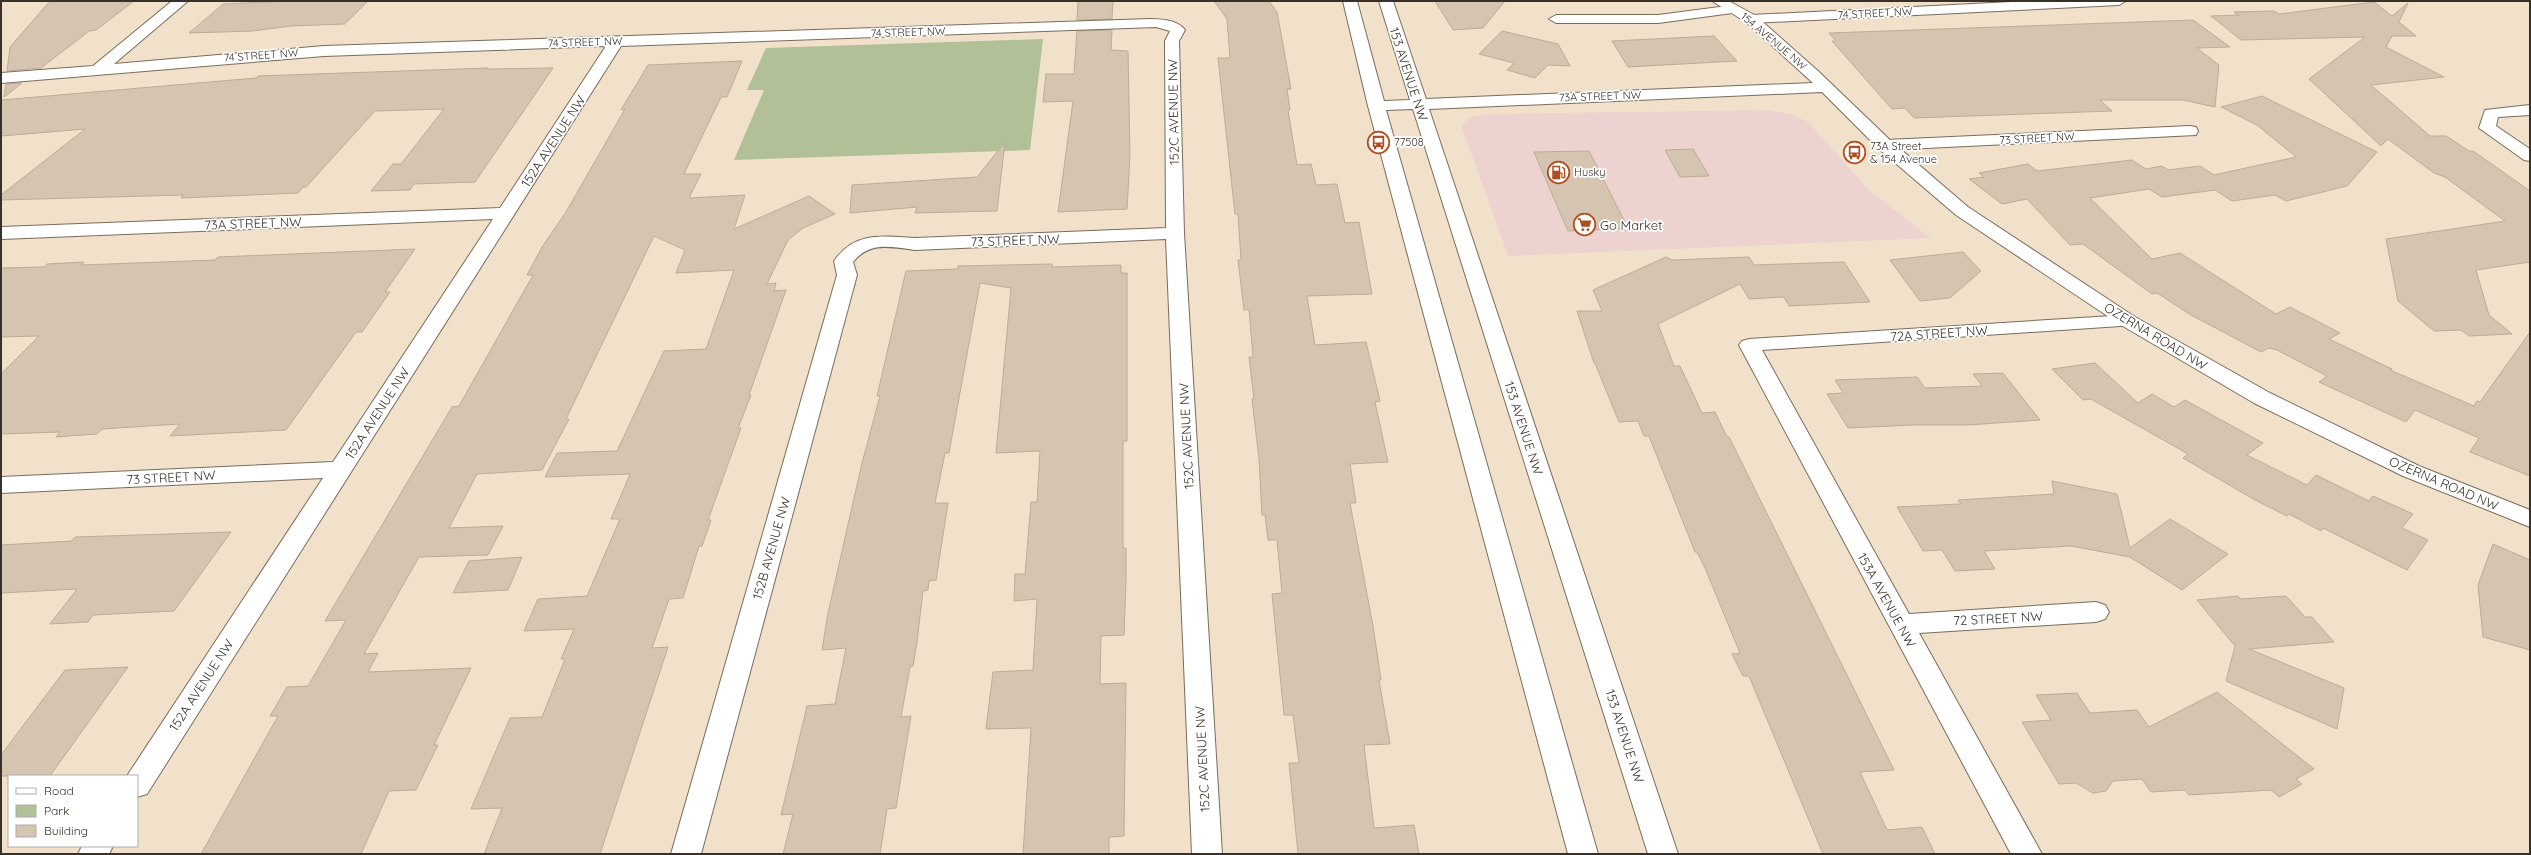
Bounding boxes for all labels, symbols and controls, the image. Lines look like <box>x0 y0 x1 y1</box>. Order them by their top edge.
street label: 74 STREET NW <box>1837 4 1913 22</box>
street label: 154 AVENUE NW <box>1738 9 1810 73</box>
street label: 74 STREET NW <box>870 24 946 40</box>
street label: 153 AVENUE NW <box>1386 25 1432 123</box>
street label: 74 STREET NW <box>547 34 623 50</box>
street label: 74 STREET NW <box>223 45 299 65</box>
street label: 152C AVENUE NW <box>1164 58 1182 165</box>
street label: 73A STREET NW <box>1559 88 1642 104</box>
street label: 152A AVENUE NW <box>517 92 589 190</box>
bus stop icon: 77508 <box>1365 129 1391 155</box>
street label: 73 STREET NW <box>1999 129 2075 147</box>
place label: 77508 <box>1394 135 1424 149</box>
bus stop icon: 73A Street & 154 Avenue <box>1842 139 1868 165</box>
place label: 73A Street & 154 Avenue <box>1870 139 1937 166</box>
fuel station icon: Husky <box>1545 159 1571 185</box>
place label: Husky <box>1574 165 1605 179</box>
supermarket icon: Go Market <box>1571 212 1597 238</box>
street label: 73A STREET NW <box>204 213 302 233</box>
place label: Go Market <box>1600 217 1663 233</box>
street label: 73 STREET NW <box>970 230 1060 250</box>
street label: OZERNA ROAD NW <box>2102 299 2211 373</box>
street label: 72A STREET NW <box>1890 322 1989 344</box>
street label: 152A AVENUE NW <box>341 364 413 462</box>
street label: 153 AVENUE NW <box>1501 379 1547 477</box>
street label: 152C AVENUE NW <box>1175 382 1197 489</box>
street label: OZERNA ROAD NW <box>2387 453 2502 513</box>
street label: 73 STREET NW <box>126 467 216 487</box>
street label: 152B AVENUE NW <box>749 494 793 601</box>
street label: 153A AVENUE NW <box>1854 550 1920 650</box>
street label: 72 STREET NW <box>1953 608 2044 628</box>
street label: 152A AVENUE NW <box>165 636 237 734</box>
street label: 153 AVENUE NW <box>1602 687 1648 785</box>
street label: 152C AVENUE NW <box>1191 705 1213 812</box>
legend <box>8 775 138 847</box>
text: Road <box>44 783 74 798</box>
text: Park <box>44 803 69 818</box>
text: Building <box>44 823 88 838</box>

